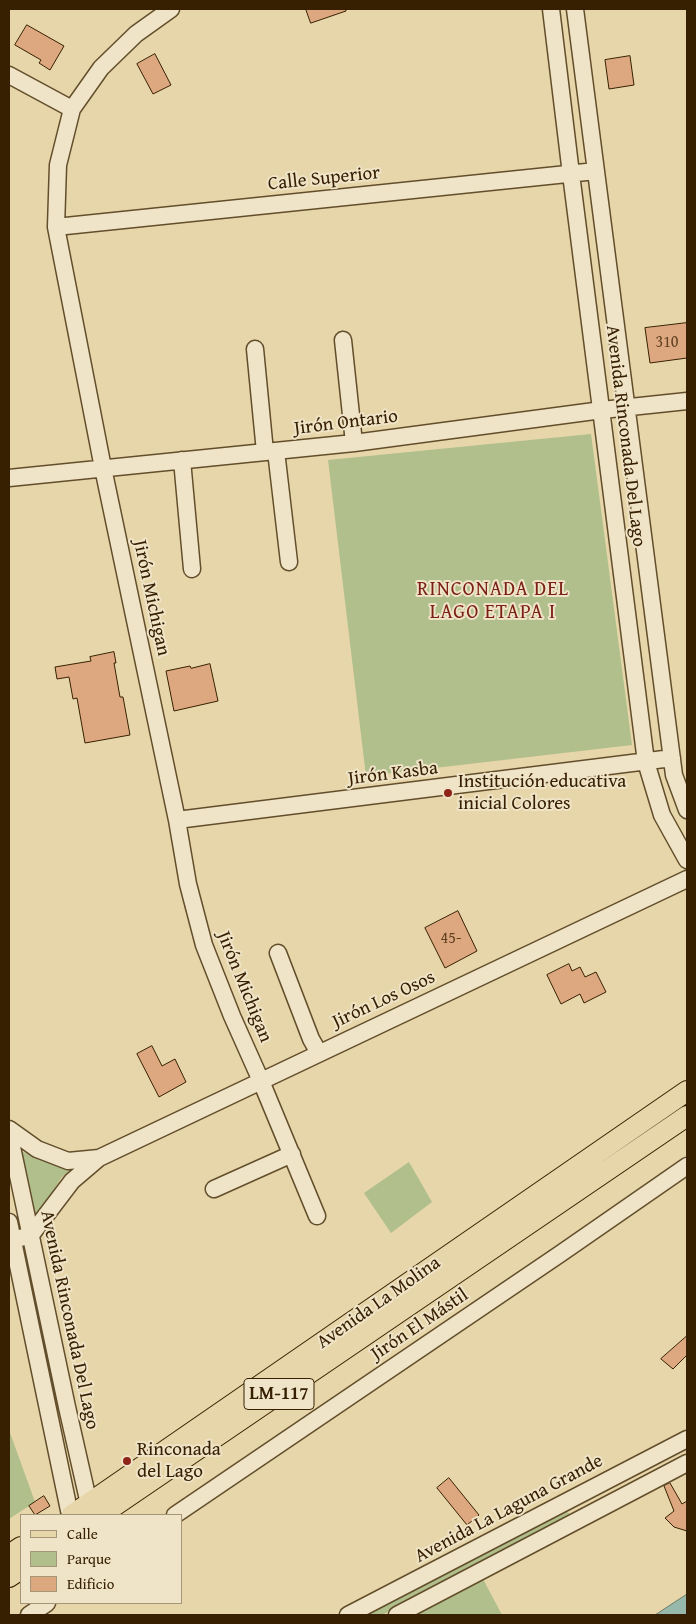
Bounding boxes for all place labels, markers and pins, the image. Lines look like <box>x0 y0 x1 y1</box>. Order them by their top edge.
place label: Institución educativa inicial Colores <box>458 771 626 815</box>
marker: Institución educativa inicial Colores <box>442 787 454 799</box>
place label: Rinconada del Lago <box>137 1439 221 1483</box>
marker: Rinconada del Lago <box>121 1455 133 1467</box>

